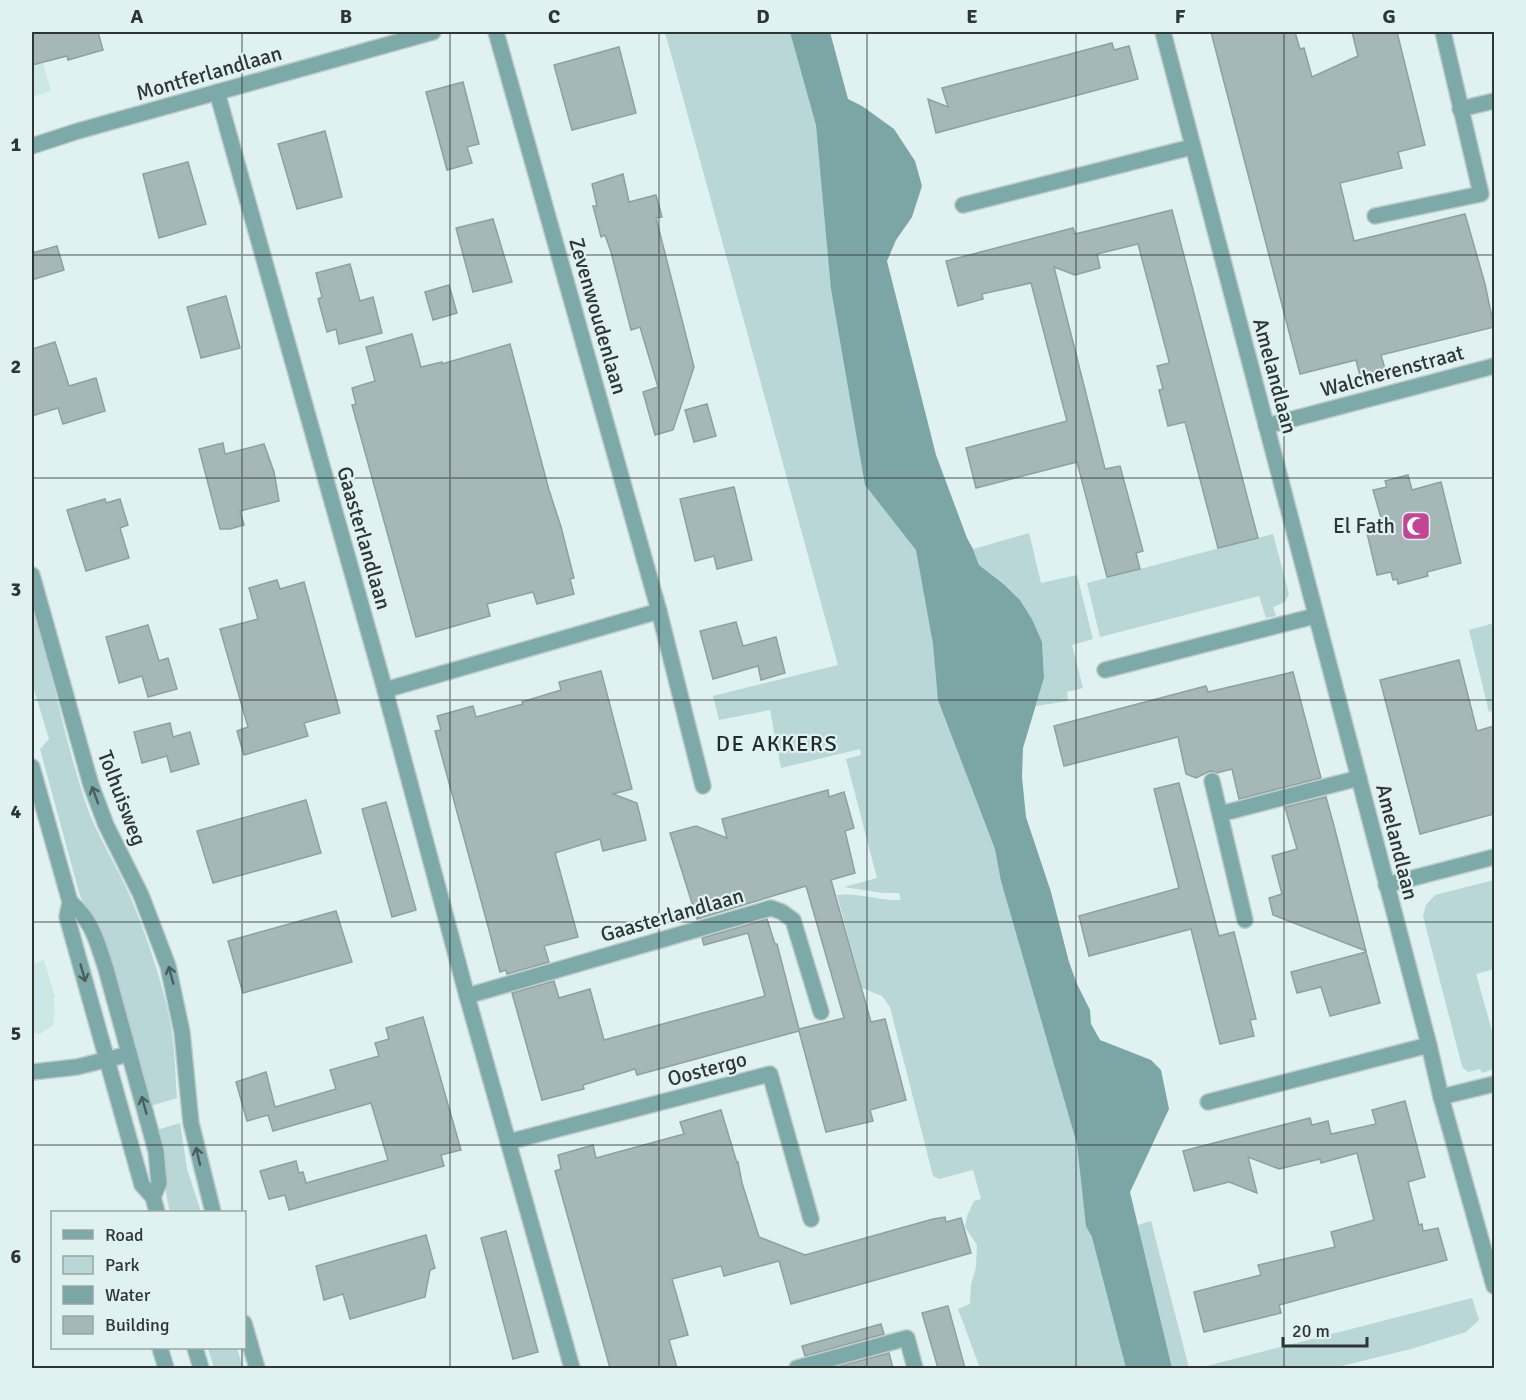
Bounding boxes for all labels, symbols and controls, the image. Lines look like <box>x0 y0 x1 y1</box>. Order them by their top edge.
text: A <box>131 4 144 29</box>
text: B <box>340 4 352 29</box>
text: C <box>548 4 560 29</box>
text: D <box>756 4 770 29</box>
text: E <box>966 4 978 29</box>
text: F <box>1175 4 1186 29</box>
text: G <box>1382 4 1396 29</box>
street label: Montferlandlaan <box>133 40 285 106</box>
text: 1 <box>11 132 22 157</box>
street label: Zevenwoudenlaan <box>563 235 633 397</box>
street label: Amelandlaan <box>1247 315 1303 437</box>
street label: Walcherenstraat <box>1317 339 1467 403</box>
text: 2 <box>11 354 21 379</box>
street label: Gaasterlandlaan <box>331 463 397 613</box>
mosque icon: El Fath <box>1400 510 1432 542</box>
place label: El Fath <box>1333 513 1395 539</box>
text: 3 <box>11 577 21 602</box>
district label: DE AKKERS <box>716 730 838 757</box>
street label: Tolhuisweg <box>92 747 152 849</box>
street label: Amelandlaan <box>1370 781 1424 903</box>
one-way arrow <box>88 786 99 805</box>
text: 4 <box>11 799 22 824</box>
street label: Gaasterlandlaan <box>597 882 747 948</box>
one-way arrow <box>77 963 89 982</box>
one-way arrow <box>164 965 176 984</box>
text: 5 <box>11 1021 21 1046</box>
street label: Oostergo <box>664 1046 750 1092</box>
one-way arrow <box>138 1096 149 1115</box>
one-way arrow <box>191 1147 203 1166</box>
legend <box>51 1211 246 1349</box>
text: Road <box>105 1224 144 1246</box>
text: 6 <box>11 1244 22 1269</box>
text: Park <box>105 1254 140 1276</box>
text: Water <box>105 1284 151 1306</box>
scale bar <box>1283 1310 1367 1348</box>
text: Building <box>105 1314 169 1336</box>
text: 20 m <box>1292 1320 1330 1342</box>

